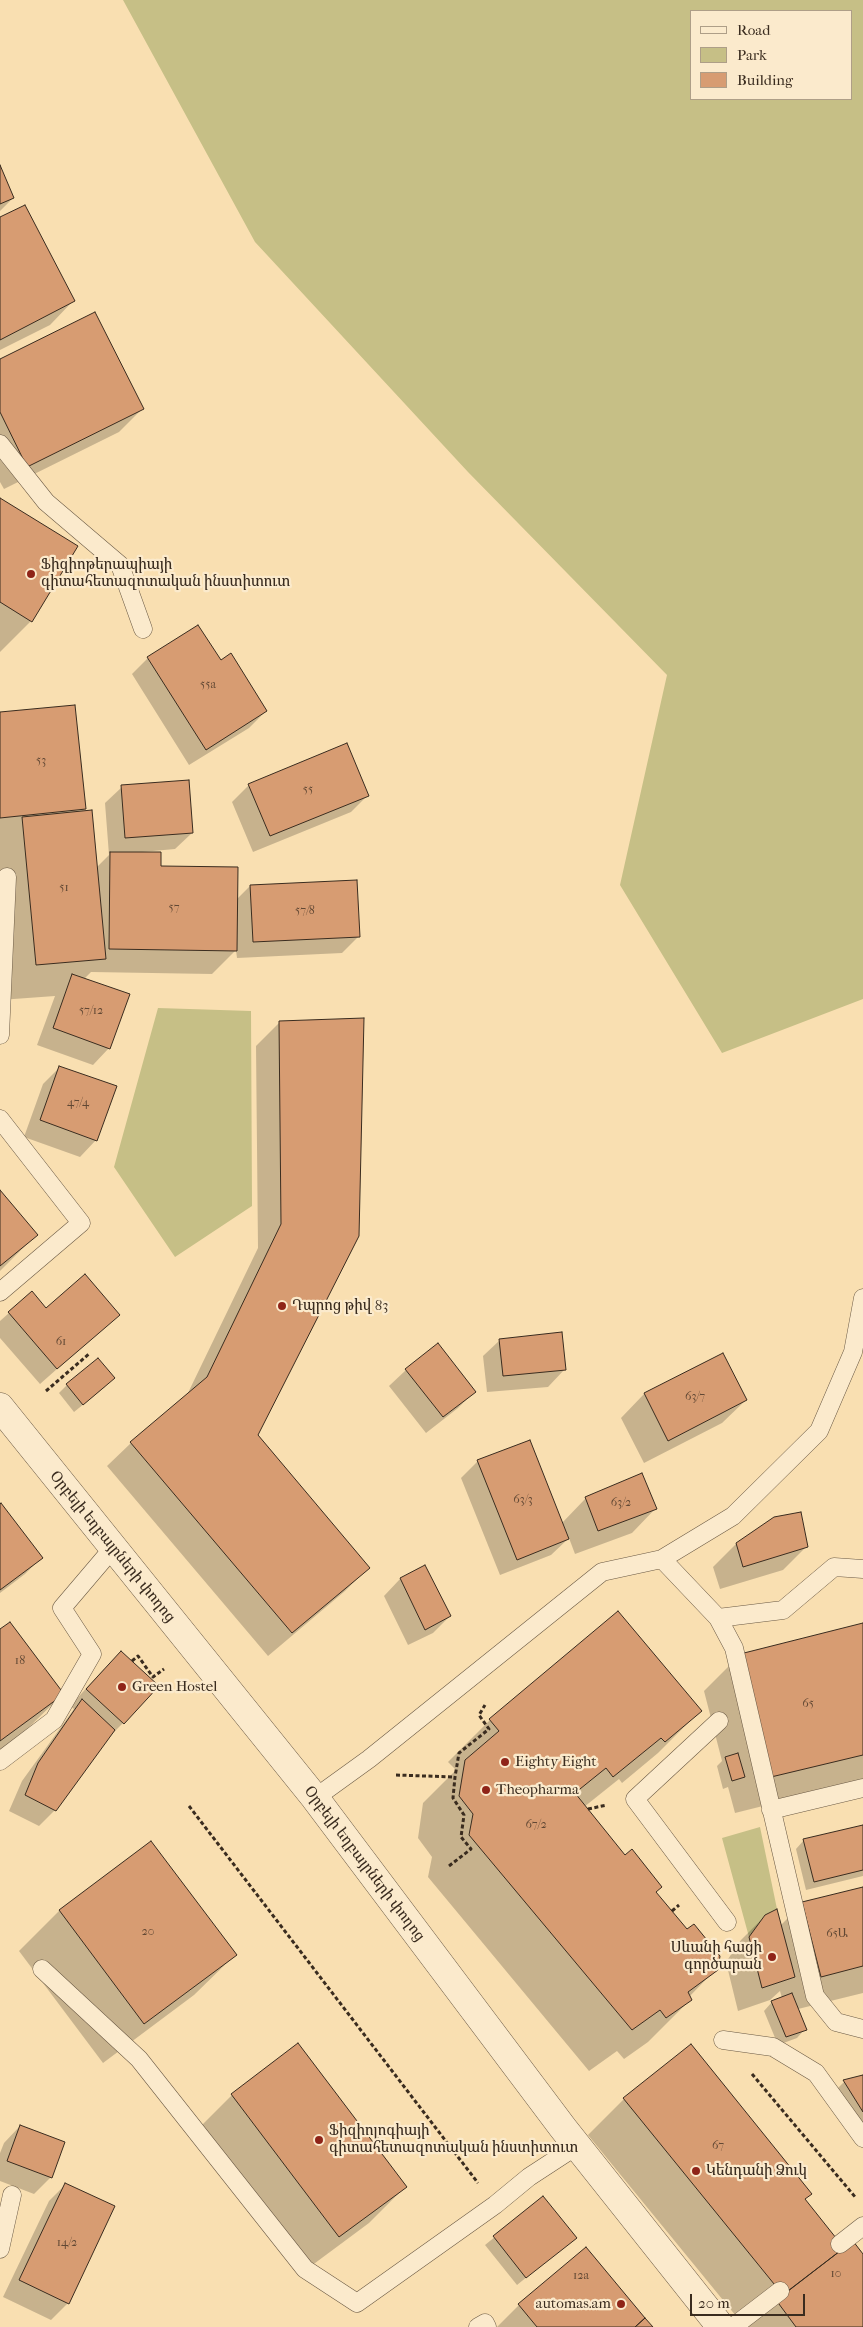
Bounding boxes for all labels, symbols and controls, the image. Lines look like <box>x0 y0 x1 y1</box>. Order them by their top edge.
legend <box>690 10 853 100</box>
text: Road <box>737 21 770 39</box>
text: Park <box>737 46 767 64</box>
text: Building <box>737 71 793 89</box>
place label: Ֆիզիոթերապիայի գիտահետազոտական ինստիտուտ <box>41 556 290 591</box>
marker: Ֆիզիոթերապիայի գիտահետազոտական ինստիտուտ <box>25 568 37 580</box>
house number: 55a <box>200 678 216 692</box>
house number: 53 <box>36 754 46 768</box>
house number: 55 <box>303 783 313 797</box>
house number: 51 <box>59 881 69 895</box>
house number: 57 <box>169 901 179 915</box>
house number: 57/8 <box>295 904 315 918</box>
house number: 57/12 <box>79 1004 103 1018</box>
house number: 47/4 <box>67 1096 89 1110</box>
place label: Դպրոց թիվ 83 <box>292 1297 389 1315</box>
marker: Դպրոց թիվ 83 <box>276 1300 288 1312</box>
house number: 61 <box>56 1335 66 1349</box>
house number: 63/7 <box>685 1390 705 1404</box>
street label: Օրբելի եղբայրների փողոց <box>45 1468 179 1626</box>
house number: 63/3 <box>513 1493 533 1507</box>
house number: 63/2 <box>611 1496 631 1510</box>
house number: 18 <box>15 1654 25 1668</box>
place label: Green Hostel <box>132 1678 217 1696</box>
marker: Green Hostel <box>116 1681 128 1693</box>
house number: 65 <box>802 1697 814 1711</box>
place label: Eighty Eight <box>515 1753 597 1771</box>
marker: Eighty Eight <box>499 1756 511 1768</box>
place label: Theopharma <box>496 1781 579 1799</box>
street label: Օրբելի եղբայրների փողոց <box>300 1783 428 1945</box>
marker: Theopharma <box>480 1784 492 1796</box>
house number: 67/2 <box>525 1818 547 1832</box>
house number: 20 <box>142 1925 154 1939</box>
house number: 65Ա <box>826 1927 848 1941</box>
place label: Սևանի հացի գործարան <box>671 1939 762 1974</box>
marker: Սևանի հացի գործարան <box>766 1951 778 1963</box>
place label: Ֆիզիոլոգիայի գիտահետազոտական ինստիտուտ <box>329 2122 578 2157</box>
marker: Ֆիզիոլոգիայի գիտահետազոտական ինստիտուտ <box>313 2134 325 2146</box>
house number: 67 <box>712 2139 724 2153</box>
place label: Կենդանի Ձուկ <box>706 2162 807 2180</box>
marker: Կենդանի Ձուկ <box>690 2165 702 2177</box>
house number: 14/2 <box>57 2236 77 2250</box>
house number: 10 <box>831 2267 841 2281</box>
house number: 12a <box>573 2269 589 2283</box>
scale bar <box>693 2284 808 2316</box>
text: 20 m <box>698 2294 730 2312</box>
place label: automas.am <box>536 2295 611 2313</box>
marker: automas.am <box>615 2298 627 2310</box>

